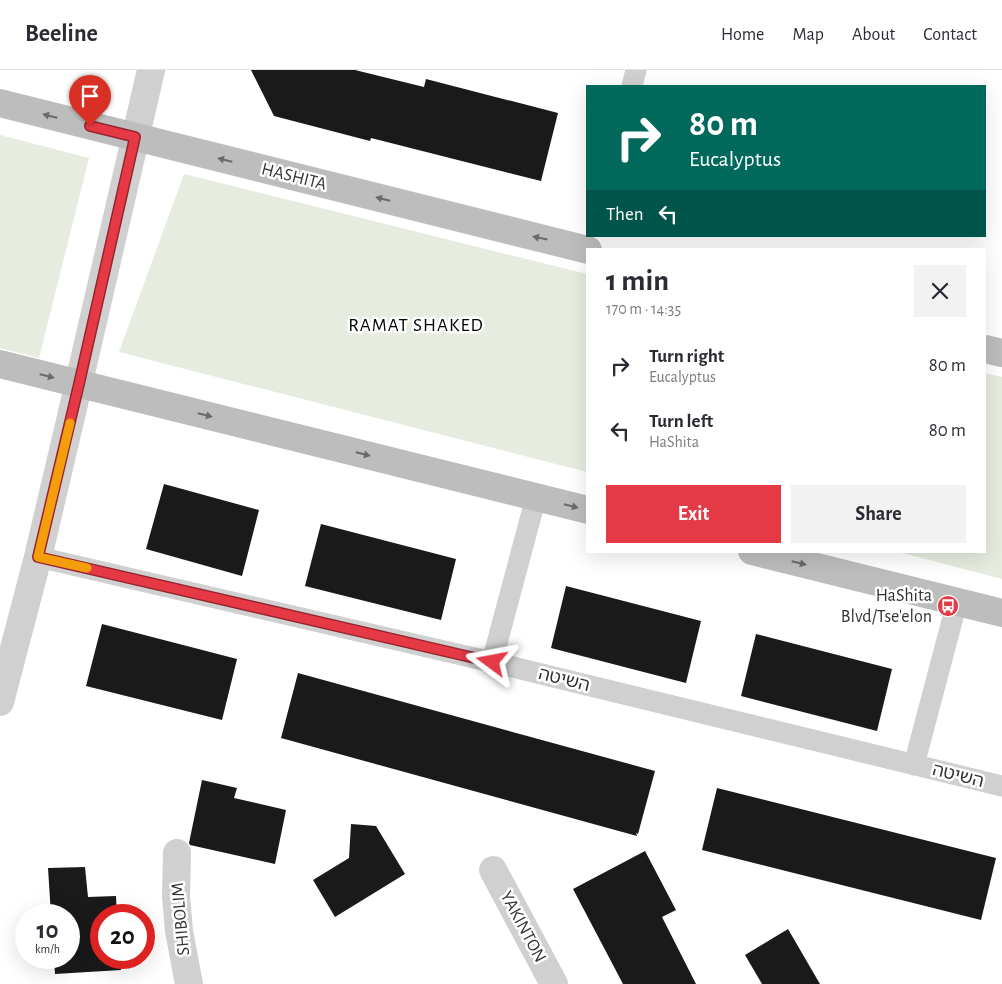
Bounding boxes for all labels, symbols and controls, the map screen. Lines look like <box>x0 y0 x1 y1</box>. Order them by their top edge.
text: Beeline <box>25 22 98 46</box>
text: Home <box>721 26 764 44</box>
text: Map <box>792 26 824 44</box>
text: About <box>852 26 895 44</box>
text: Contact <box>923 26 977 44</box>
pin <box>69 75 111 126</box>
icon: arrive <box>76 82 104 110</box>
icon: right <box>606 105 671 170</box>
text: 80 m <box>689 107 758 142</box>
one-way arrow <box>43 112 58 120</box>
text: Eucalyptus <box>689 148 781 170</box>
one-way arrow <box>217 155 232 163</box>
street label: HASHITA <box>260 160 329 194</box>
one-way arrow <box>375 195 390 203</box>
icon: left <box>654 200 682 228</box>
text: Then <box>606 205 644 224</box>
one-way arrow <box>532 234 548 242</box>
button: close <box>914 265 966 317</box>
text: 1 min <box>606 266 669 296</box>
text: 170 m · 14:35 <box>606 301 681 317</box>
district label: RAMAT SHAKED <box>348 316 484 335</box>
text: Turn right <box>649 347 724 366</box>
icon: right <box>606 352 634 380</box>
text: 80 m <box>929 356 966 375</box>
text: Eucalyptus <box>649 369 716 385</box>
one-way arrow <box>40 372 55 380</box>
one-way arrow <box>198 411 213 419</box>
text: Turn left <box>649 412 713 431</box>
icon: left <box>606 417 634 445</box>
text: 80 m <box>929 421 966 440</box>
text: HaShita <box>649 434 699 450</box>
one-way arrow <box>355 451 370 459</box>
button: Exit <box>606 485 781 543</box>
button: Share <box>791 485 966 543</box>
one-way arrow <box>564 502 579 510</box>
one-way arrow <box>792 559 807 567</box>
place label: HaShita Blvd/Tse'elon <box>841 587 932 626</box>
bus stop icon: HaShita Blvd/Tse'elon <box>936 594 960 618</box>
position arrow <box>465 635 517 687</box>
street label: השיטה <box>536 665 592 695</box>
street label: השיטה <box>930 761 986 791</box>
street label: SHIBOLIM <box>169 882 193 956</box>
street label: YAKINTON <box>497 889 549 965</box>
speed limit sign: 20 <box>90 904 155 969</box>
text: 10 <box>36 918 59 943</box>
text: km/h <box>35 943 60 955</box>

